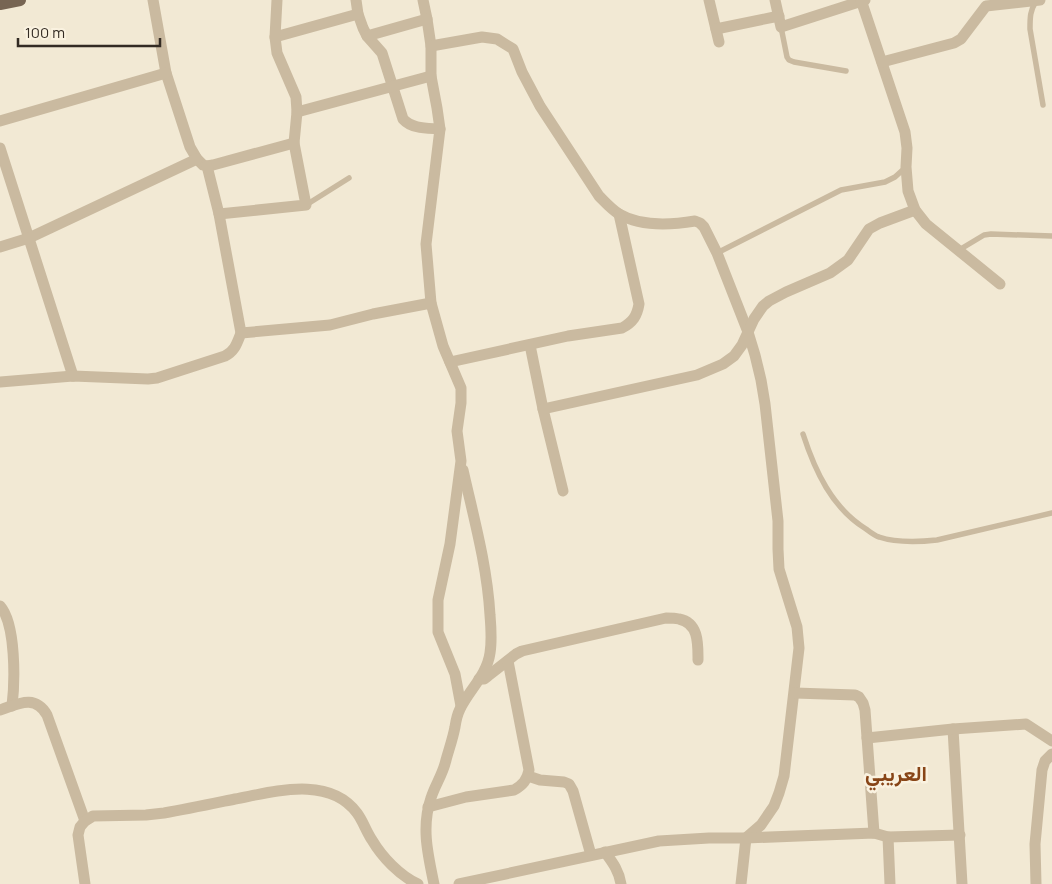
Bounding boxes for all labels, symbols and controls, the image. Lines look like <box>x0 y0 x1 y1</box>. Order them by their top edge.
scale bar <box>18 15 160 47</box>
text: 100 m <box>25 22 65 43</box>
district label: العريبي <box>865 759 927 791</box>

